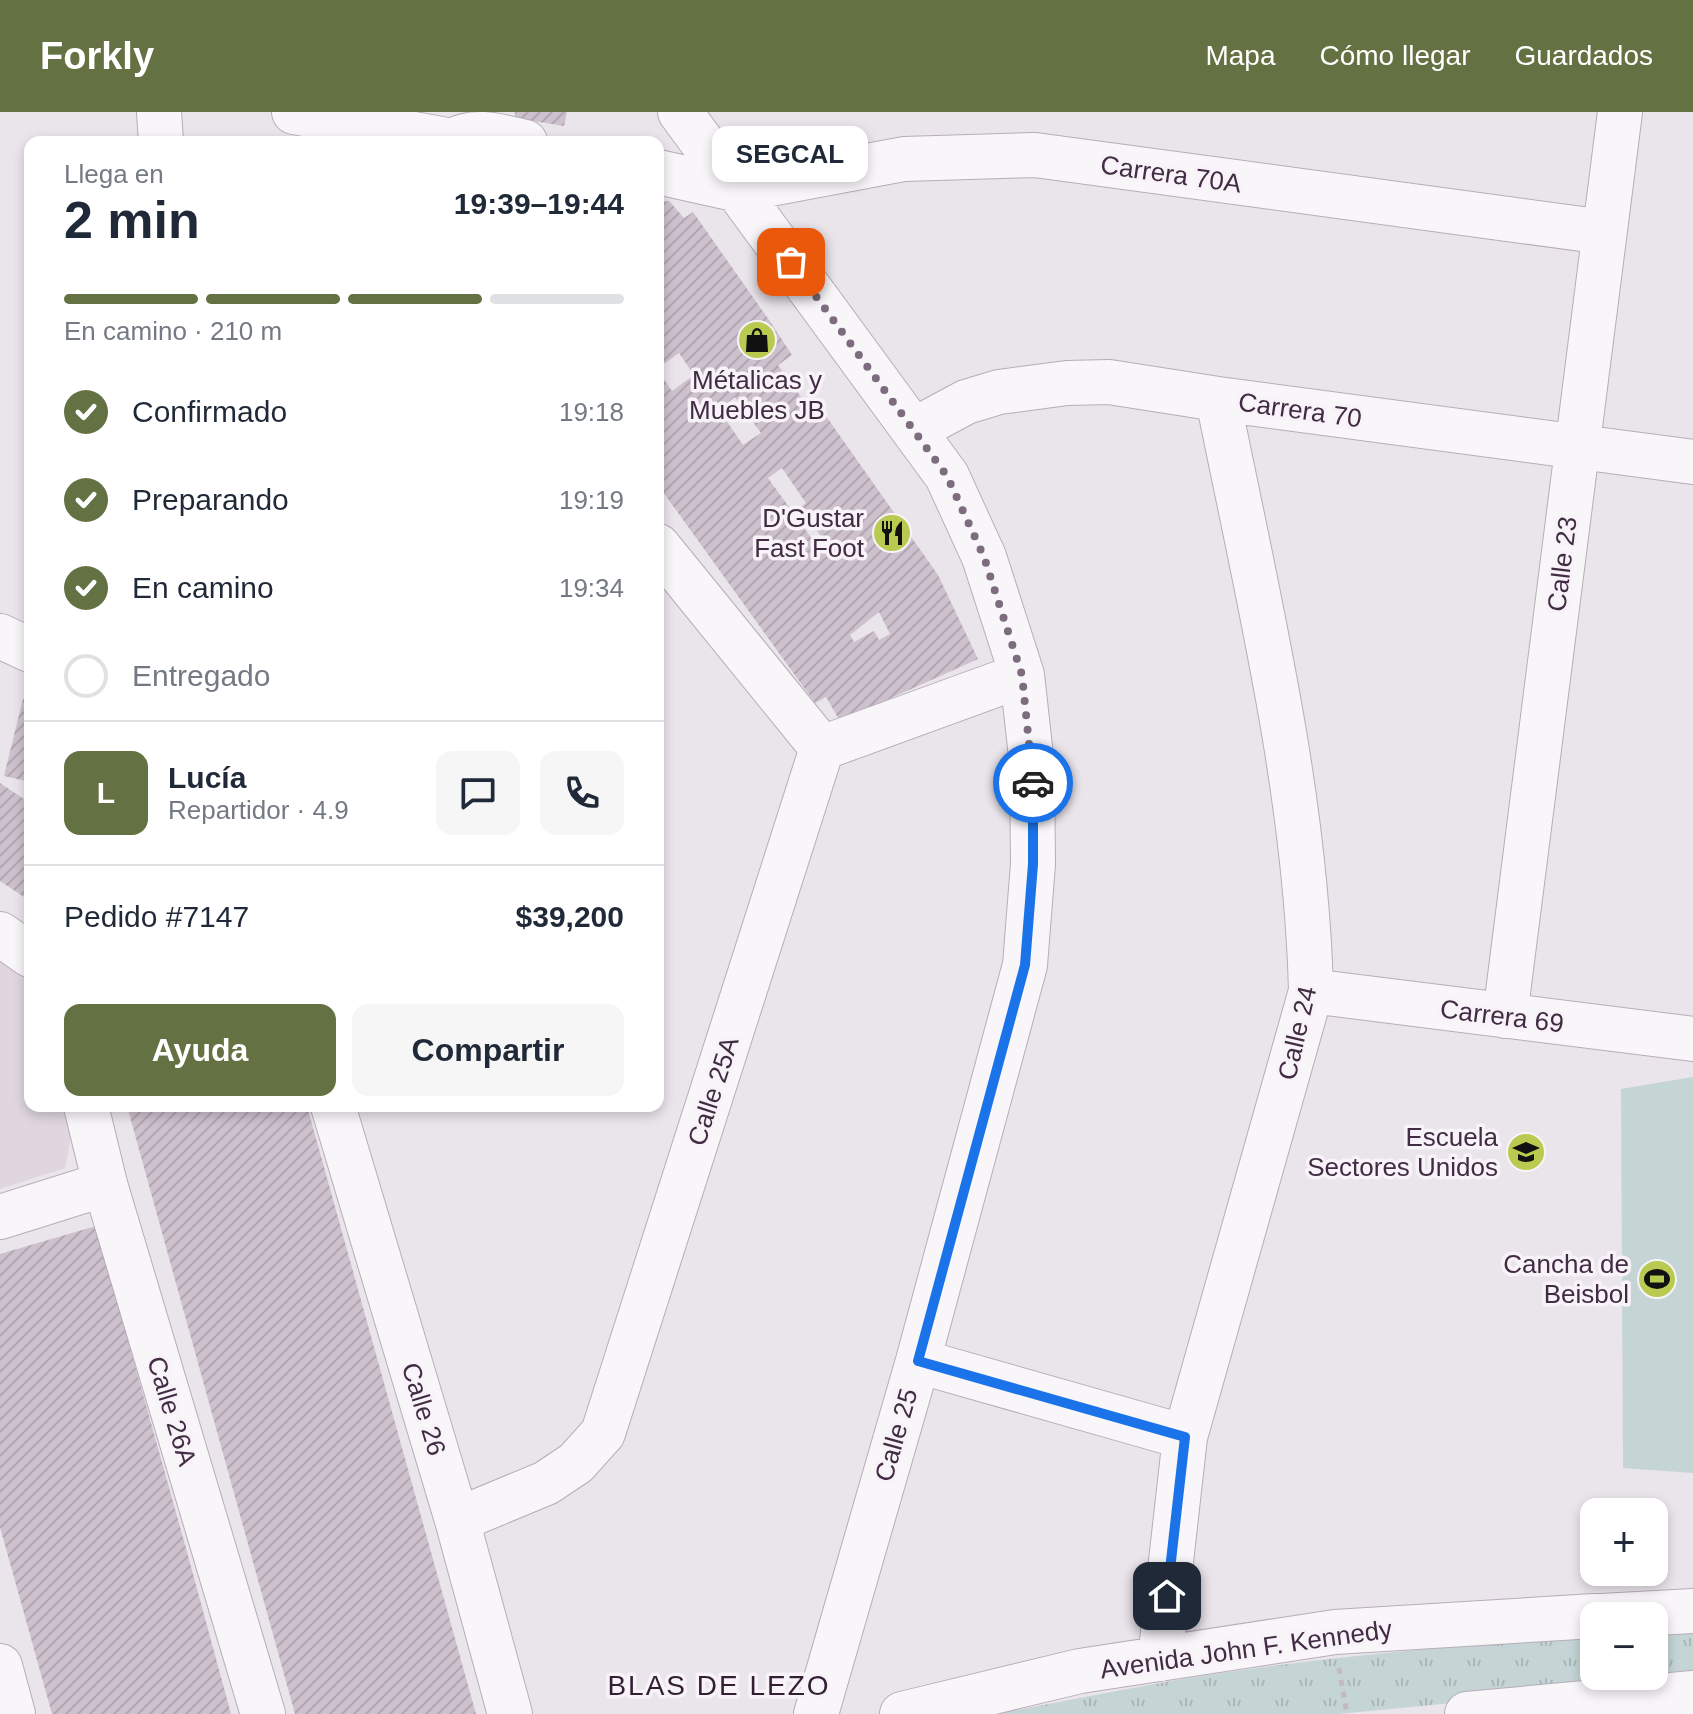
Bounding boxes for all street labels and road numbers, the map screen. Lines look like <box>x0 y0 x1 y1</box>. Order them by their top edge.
street label: Carrera 70A <box>1099 149 1244 199</box>
street label: Carrera 70 <box>1236 386 1364 434</box>
street label: Calle 23 <box>1541 515 1583 613</box>
street label: Calle 24 <box>1272 983 1322 1083</box>
street label: Carrera 69 <box>1438 994 1566 1038</box>
street label: Calle 25A <box>681 1032 745 1149</box>
street label: Calle 26A <box>141 1353 203 1470</box>
street label: Calle 26 <box>396 1359 452 1459</box>
street label: Calle 25 <box>868 1385 924 1485</box>
street label: Avenida John F. Kennedy <box>1098 1614 1394 1684</box>

